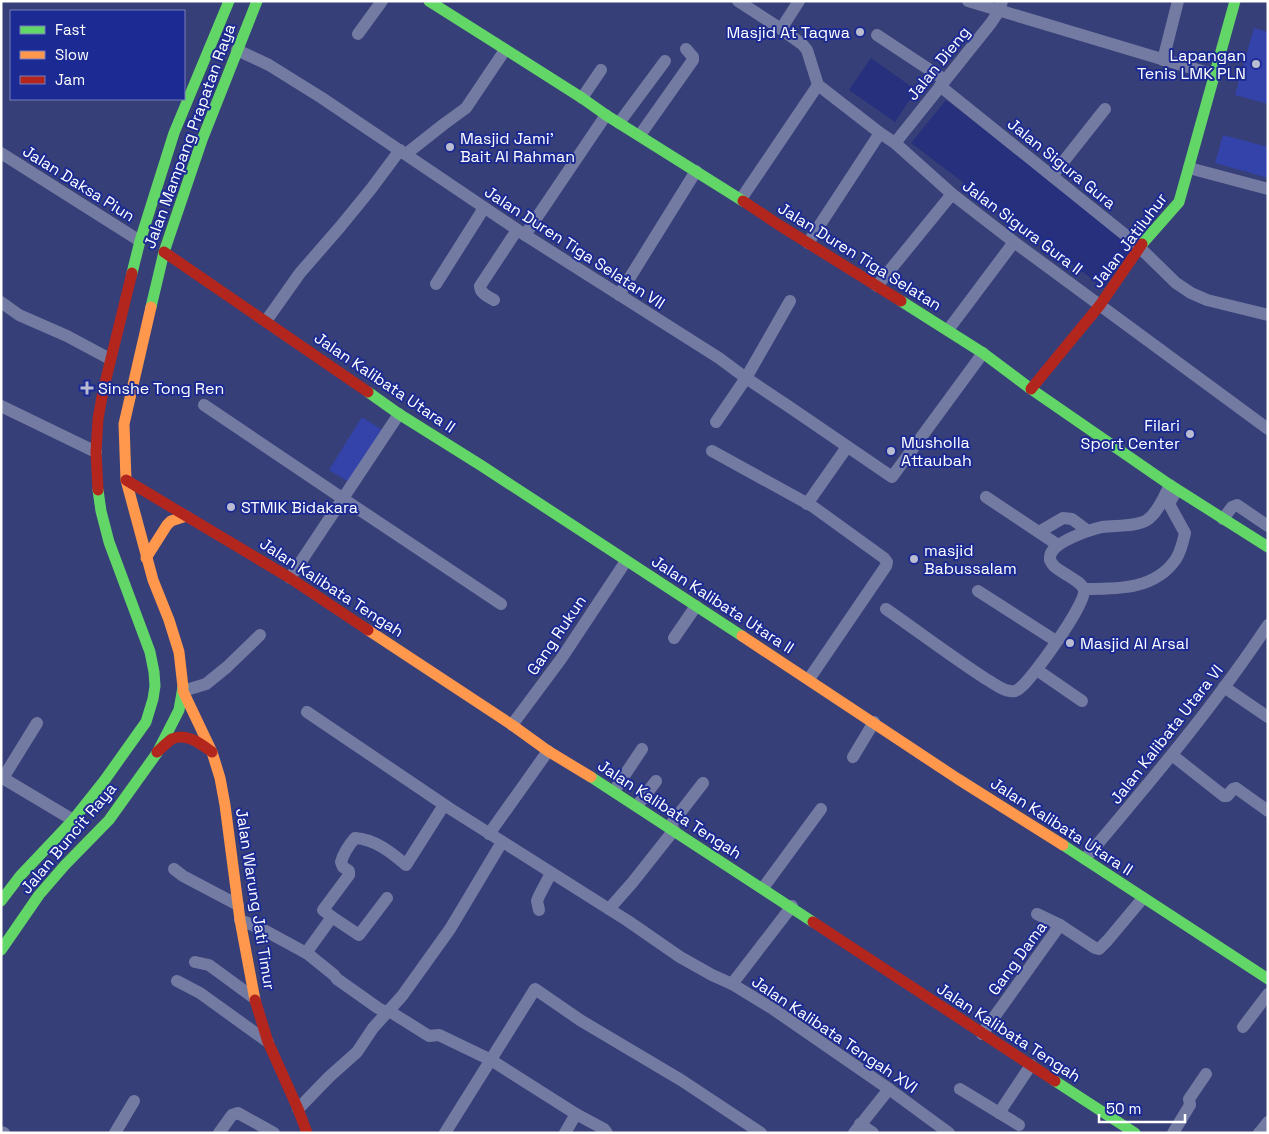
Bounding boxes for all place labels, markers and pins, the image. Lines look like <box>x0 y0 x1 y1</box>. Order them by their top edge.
place label: Masjid At Taqwa <box>727 22 850 43</box>
marker: Masjid At Taqwa <box>854 26 866 38</box>
place label: Lapangan Tenis LMK PLN <box>1137 45 1246 84</box>
marker: Lapangan Tenis LMK PLN <box>1250 58 1262 70</box>
place label: Masjid Jami' Bait Al Rahman <box>460 128 575 167</box>
marker: Masjid Jami' Bait Al Rahman <box>444 141 456 153</box>
place label: Sinshe Tong Ren <box>98 378 224 399</box>
marker: Sinshe Tong Ren <box>80 381 94 395</box>
place label: Filari Sport Center <box>1081 415 1180 454</box>
marker: Filari Sport Center <box>1184 428 1196 440</box>
place label: Musholla Attaubah <box>901 432 972 471</box>
marker: Musholla Attaubah <box>885 445 897 457</box>
place label: STMIK Bidakara <box>241 497 358 518</box>
marker: STMIK Bidakara <box>225 501 237 513</box>
place label: masjid Babussalam <box>924 540 1017 579</box>
marker: masjid Babussalam <box>908 553 920 565</box>
place label: Masjid Al Arsal <box>1080 633 1189 654</box>
marker: Masjid Al Arsal <box>1064 637 1076 649</box>

